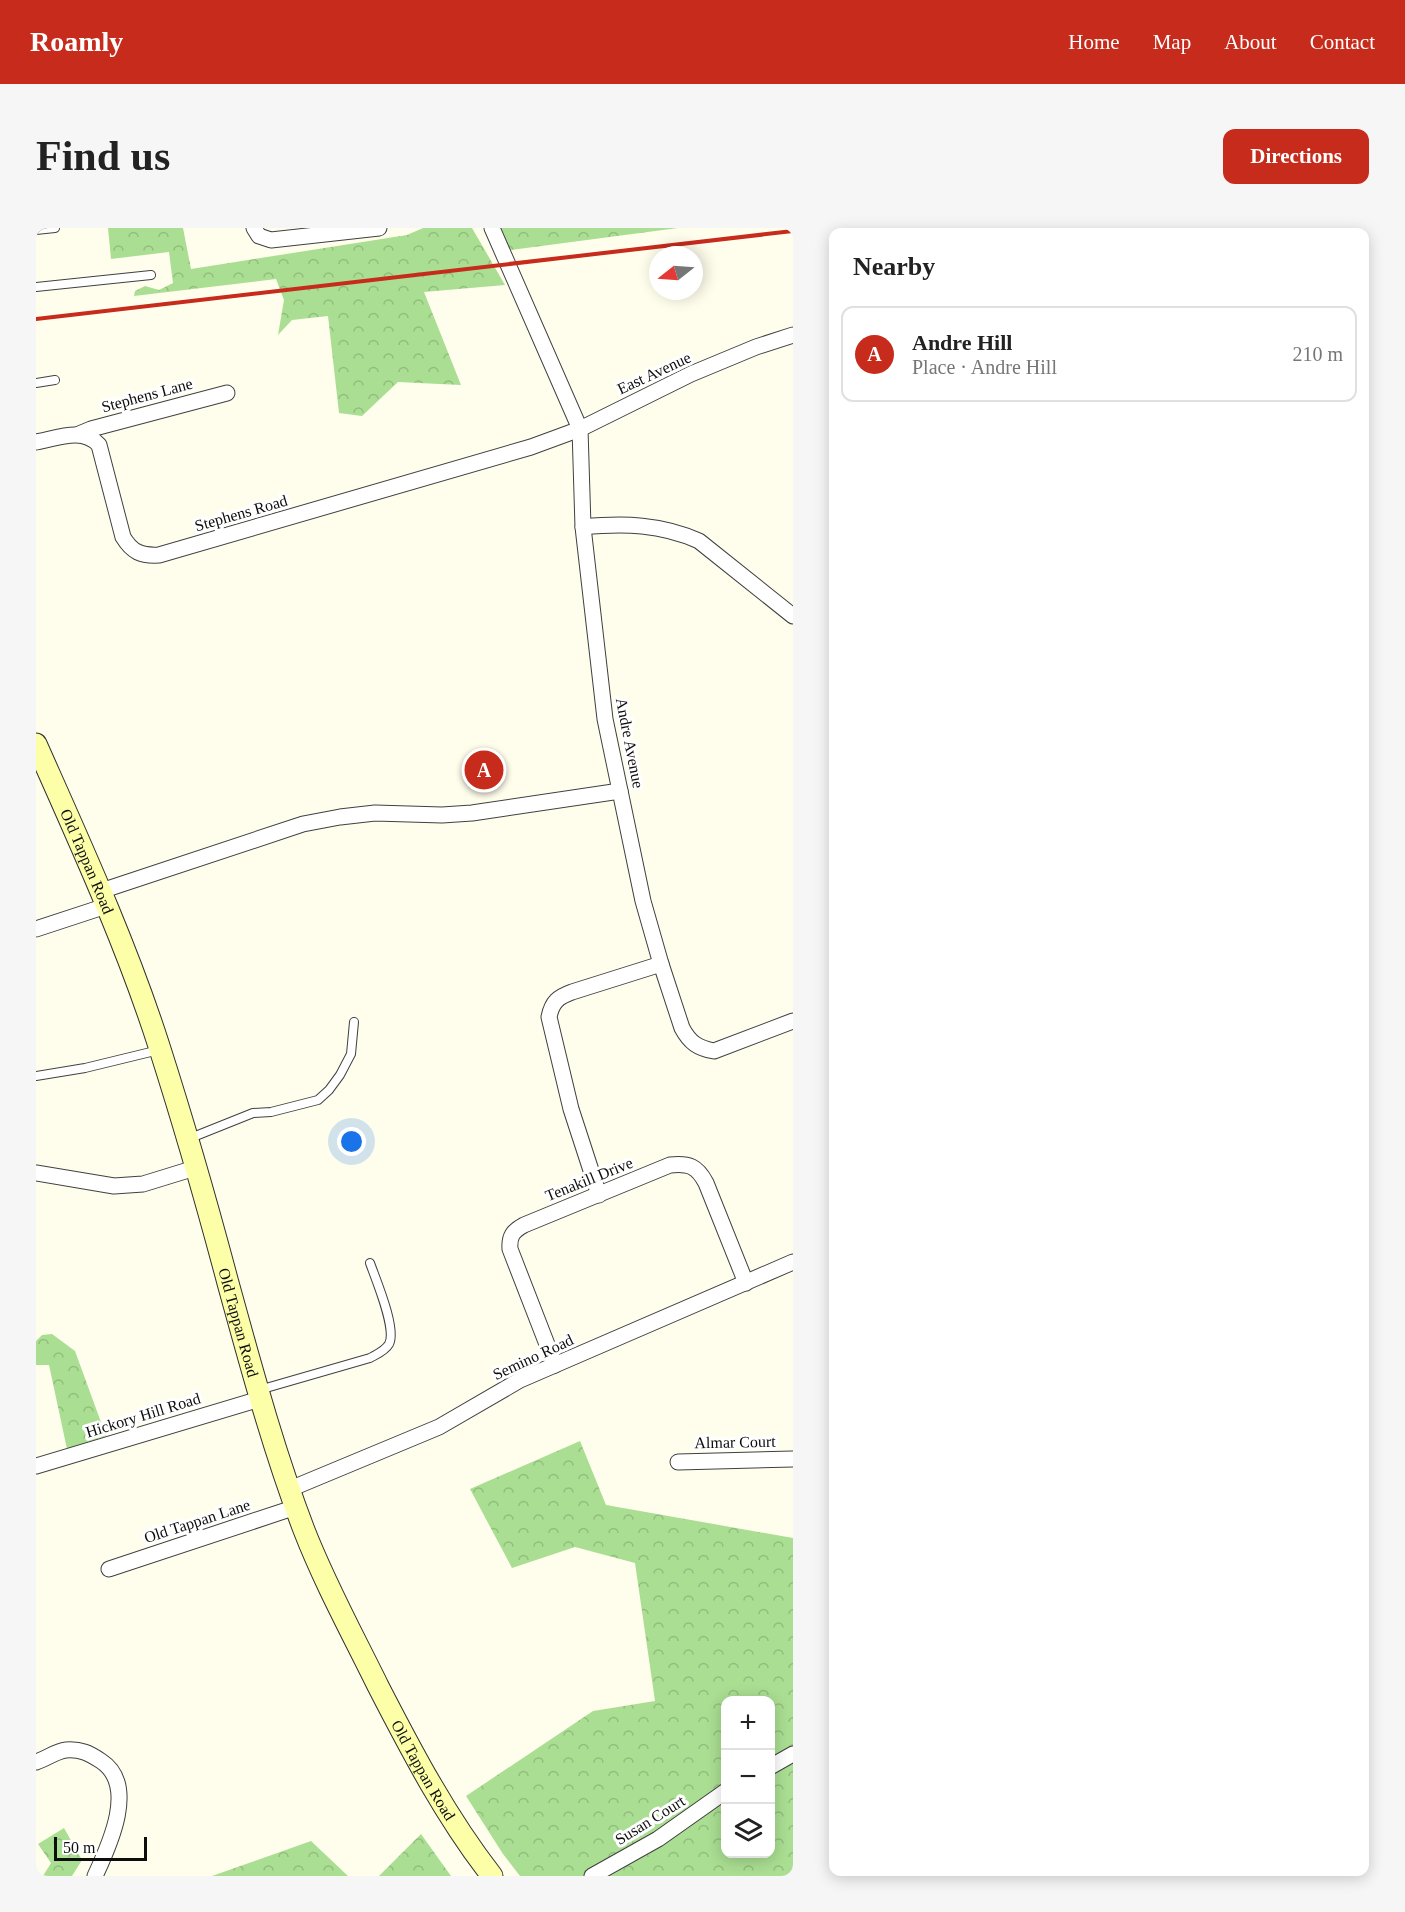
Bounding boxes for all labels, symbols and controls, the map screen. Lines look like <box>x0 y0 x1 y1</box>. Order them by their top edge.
text: Roamly <box>30 26 123 57</box>
text: Home <box>1068 30 1120 54</box>
text: Map <box>1153 30 1191 54</box>
text: About <box>1224 30 1277 54</box>
text: Contact <box>1310 30 1375 54</box>
button: Directions <box>1223 129 1369 184</box>
text: Find us <box>36 133 170 179</box>
north arrow <box>649 246 703 300</box>
text: Nearby <box>853 252 935 281</box>
text: Andre Hill <box>912 330 1012 355</box>
text: A <box>867 343 882 365</box>
text: 210 m <box>1292 343 1343 365</box>
street label: East Avenue <box>615 349 693 397</box>
text: Place · Andre Hill <box>912 356 1057 378</box>
street label: Stephens Lane <box>100 375 195 416</box>
street label: Stephens Road <box>193 492 290 535</box>
street label: Andre Avenue <box>613 696 647 790</box>
pin: A <box>464 748 504 792</box>
street label: Old Tappan Road <box>57 806 118 916</box>
your location <box>337 1127 366 1156</box>
street label: Tenakill Drive <box>543 1154 635 1204</box>
street label: Old Tappan Road <box>216 1266 262 1379</box>
street label: Semino Road <box>490 1331 576 1383</box>
street label: Hickory Hill Road <box>84 1389 203 1441</box>
street label: Almar Court <box>694 1433 776 1451</box>
street label: Old Tappan Lane <box>142 1496 253 1547</box>
map controls <box>721 1696 775 1858</box>
button: + <box>721 1696 775 1750</box>
street label: Old Tappan Road <box>389 1717 459 1823</box>
button: − <box>721 1750 775 1804</box>
street label: Susan Court <box>612 1792 688 1848</box>
button: layers <box>721 1804 775 1858</box>
scale bar <box>54 1834 147 1862</box>
text: 50 m <box>63 1839 95 1856</box>

